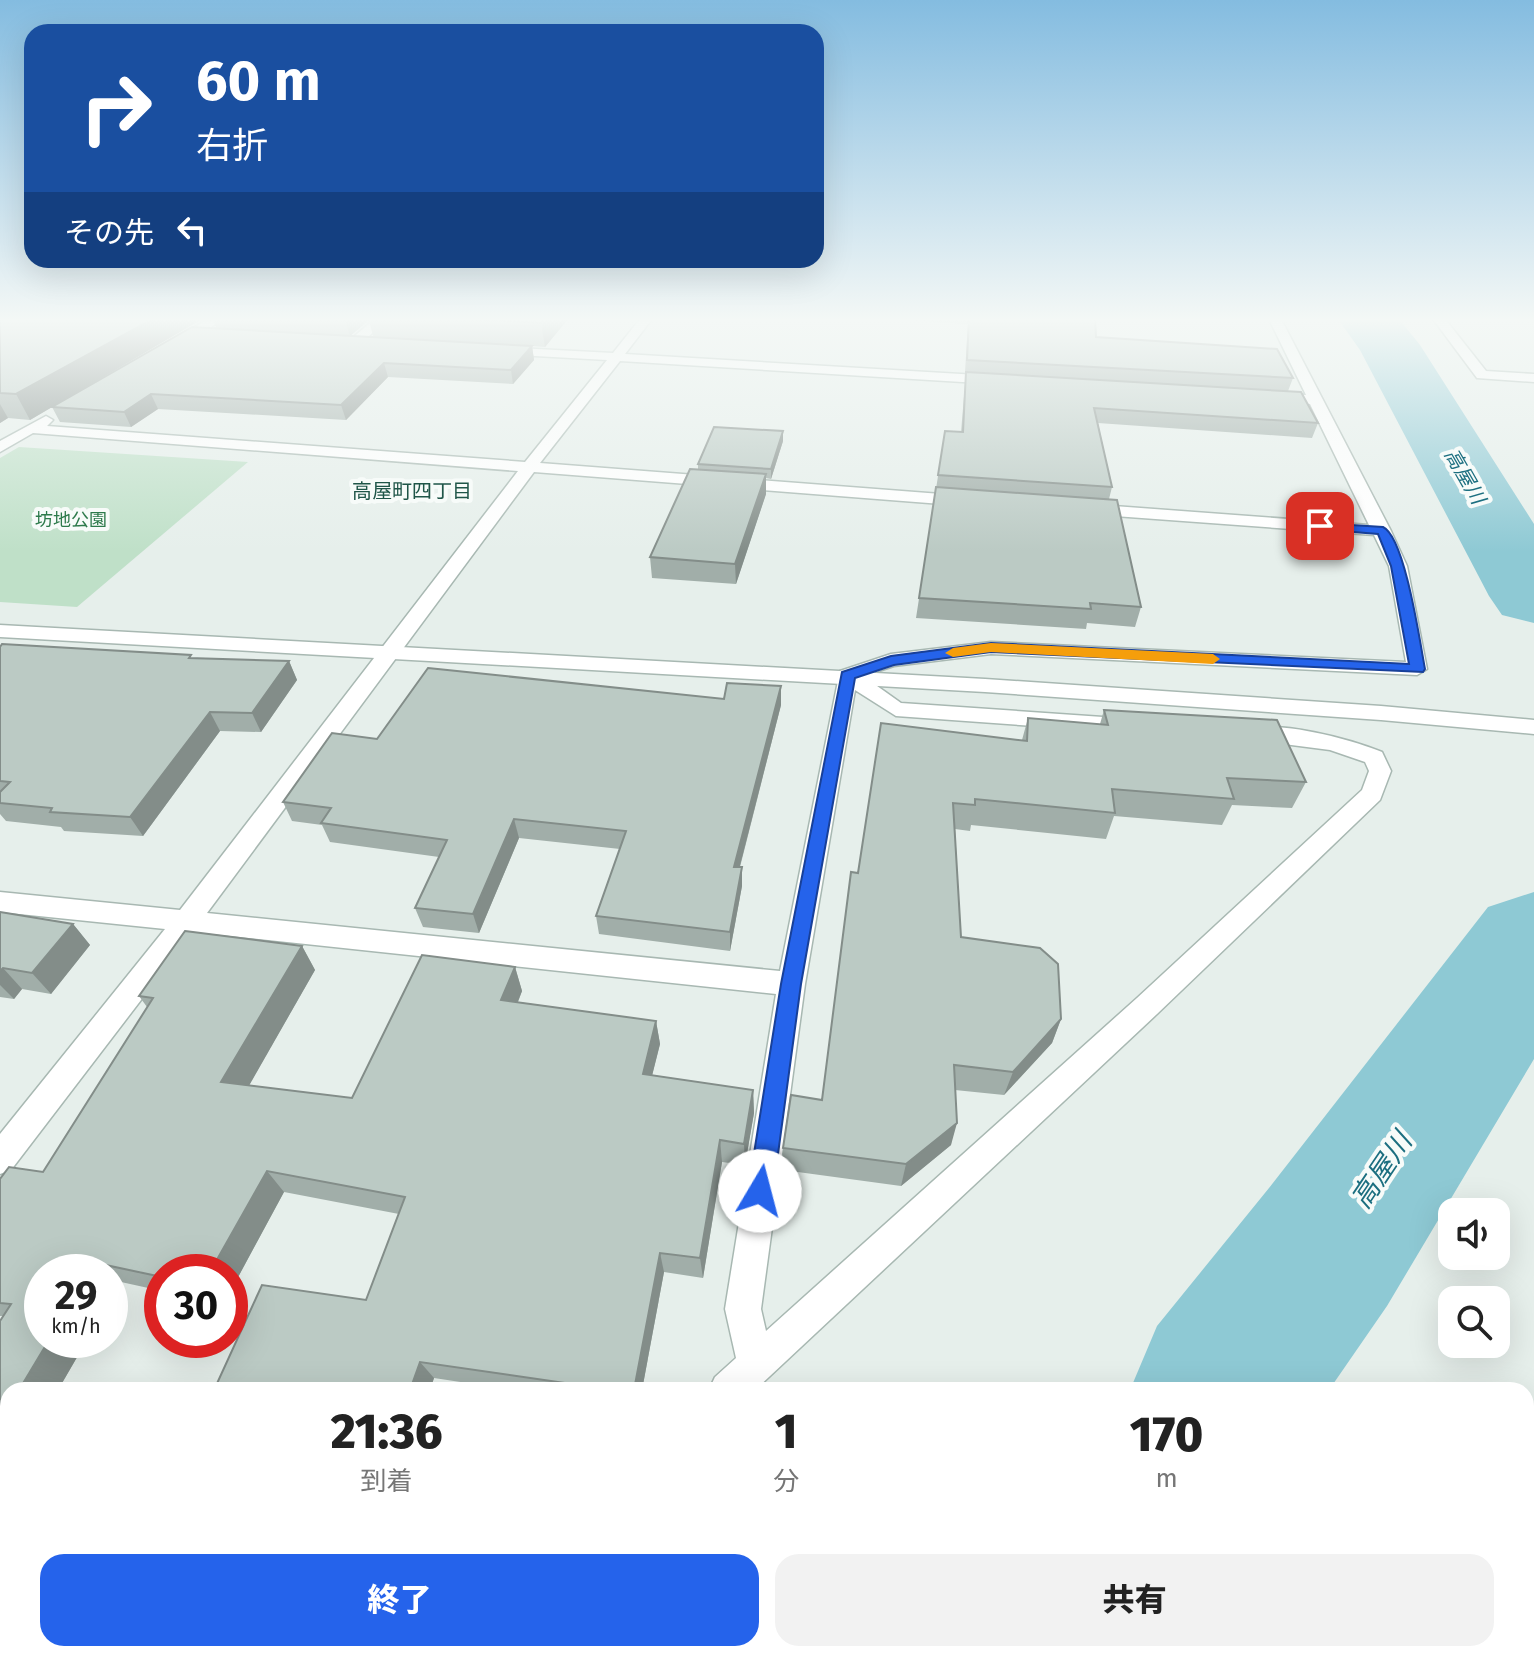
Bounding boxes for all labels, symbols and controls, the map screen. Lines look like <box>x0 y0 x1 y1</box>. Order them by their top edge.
text: 60 m <box>196 48 321 115</box>
icon: right <box>64 56 168 160</box>
text: 右折 <box>196 124 268 168</box>
icon: left <box>170 208 214 252</box>
text: その先 <box>64 215 154 251</box>
water label: 高屋川 <box>1440 444 1491 510</box>
district label: 高屋町四丁目 <box>352 479 472 503</box>
pin <box>1286 492 1354 560</box>
icon: arrive <box>1298 504 1342 548</box>
park label: 坊地公園 <box>35 509 107 531</box>
water label: 高屋川 <box>1344 1124 1420 1214</box>
position arrow <box>718 1149 802 1233</box>
map controls <box>1438 1198 1510 1358</box>
button: sound <box>1438 1198 1510 1270</box>
speed limit sign: 30 <box>144 1254 248 1358</box>
text: 29 <box>55 1272 97 1320</box>
button: search <box>1438 1286 1510 1358</box>
text: km/h <box>51 1314 101 1338</box>
text: 21:36 <box>331 1403 443 1461</box>
text: 1 <box>775 1403 798 1461</box>
text: 170 <box>1130 1406 1203 1464</box>
text: m <box>1155 1463 1178 1494</box>
text: 到着 <box>361 1466 413 1497</box>
text: 分 <box>773 1466 799 1497</box>
button: 終了 <box>40 1554 759 1646</box>
button: 共有 <box>775 1554 1494 1646</box>

